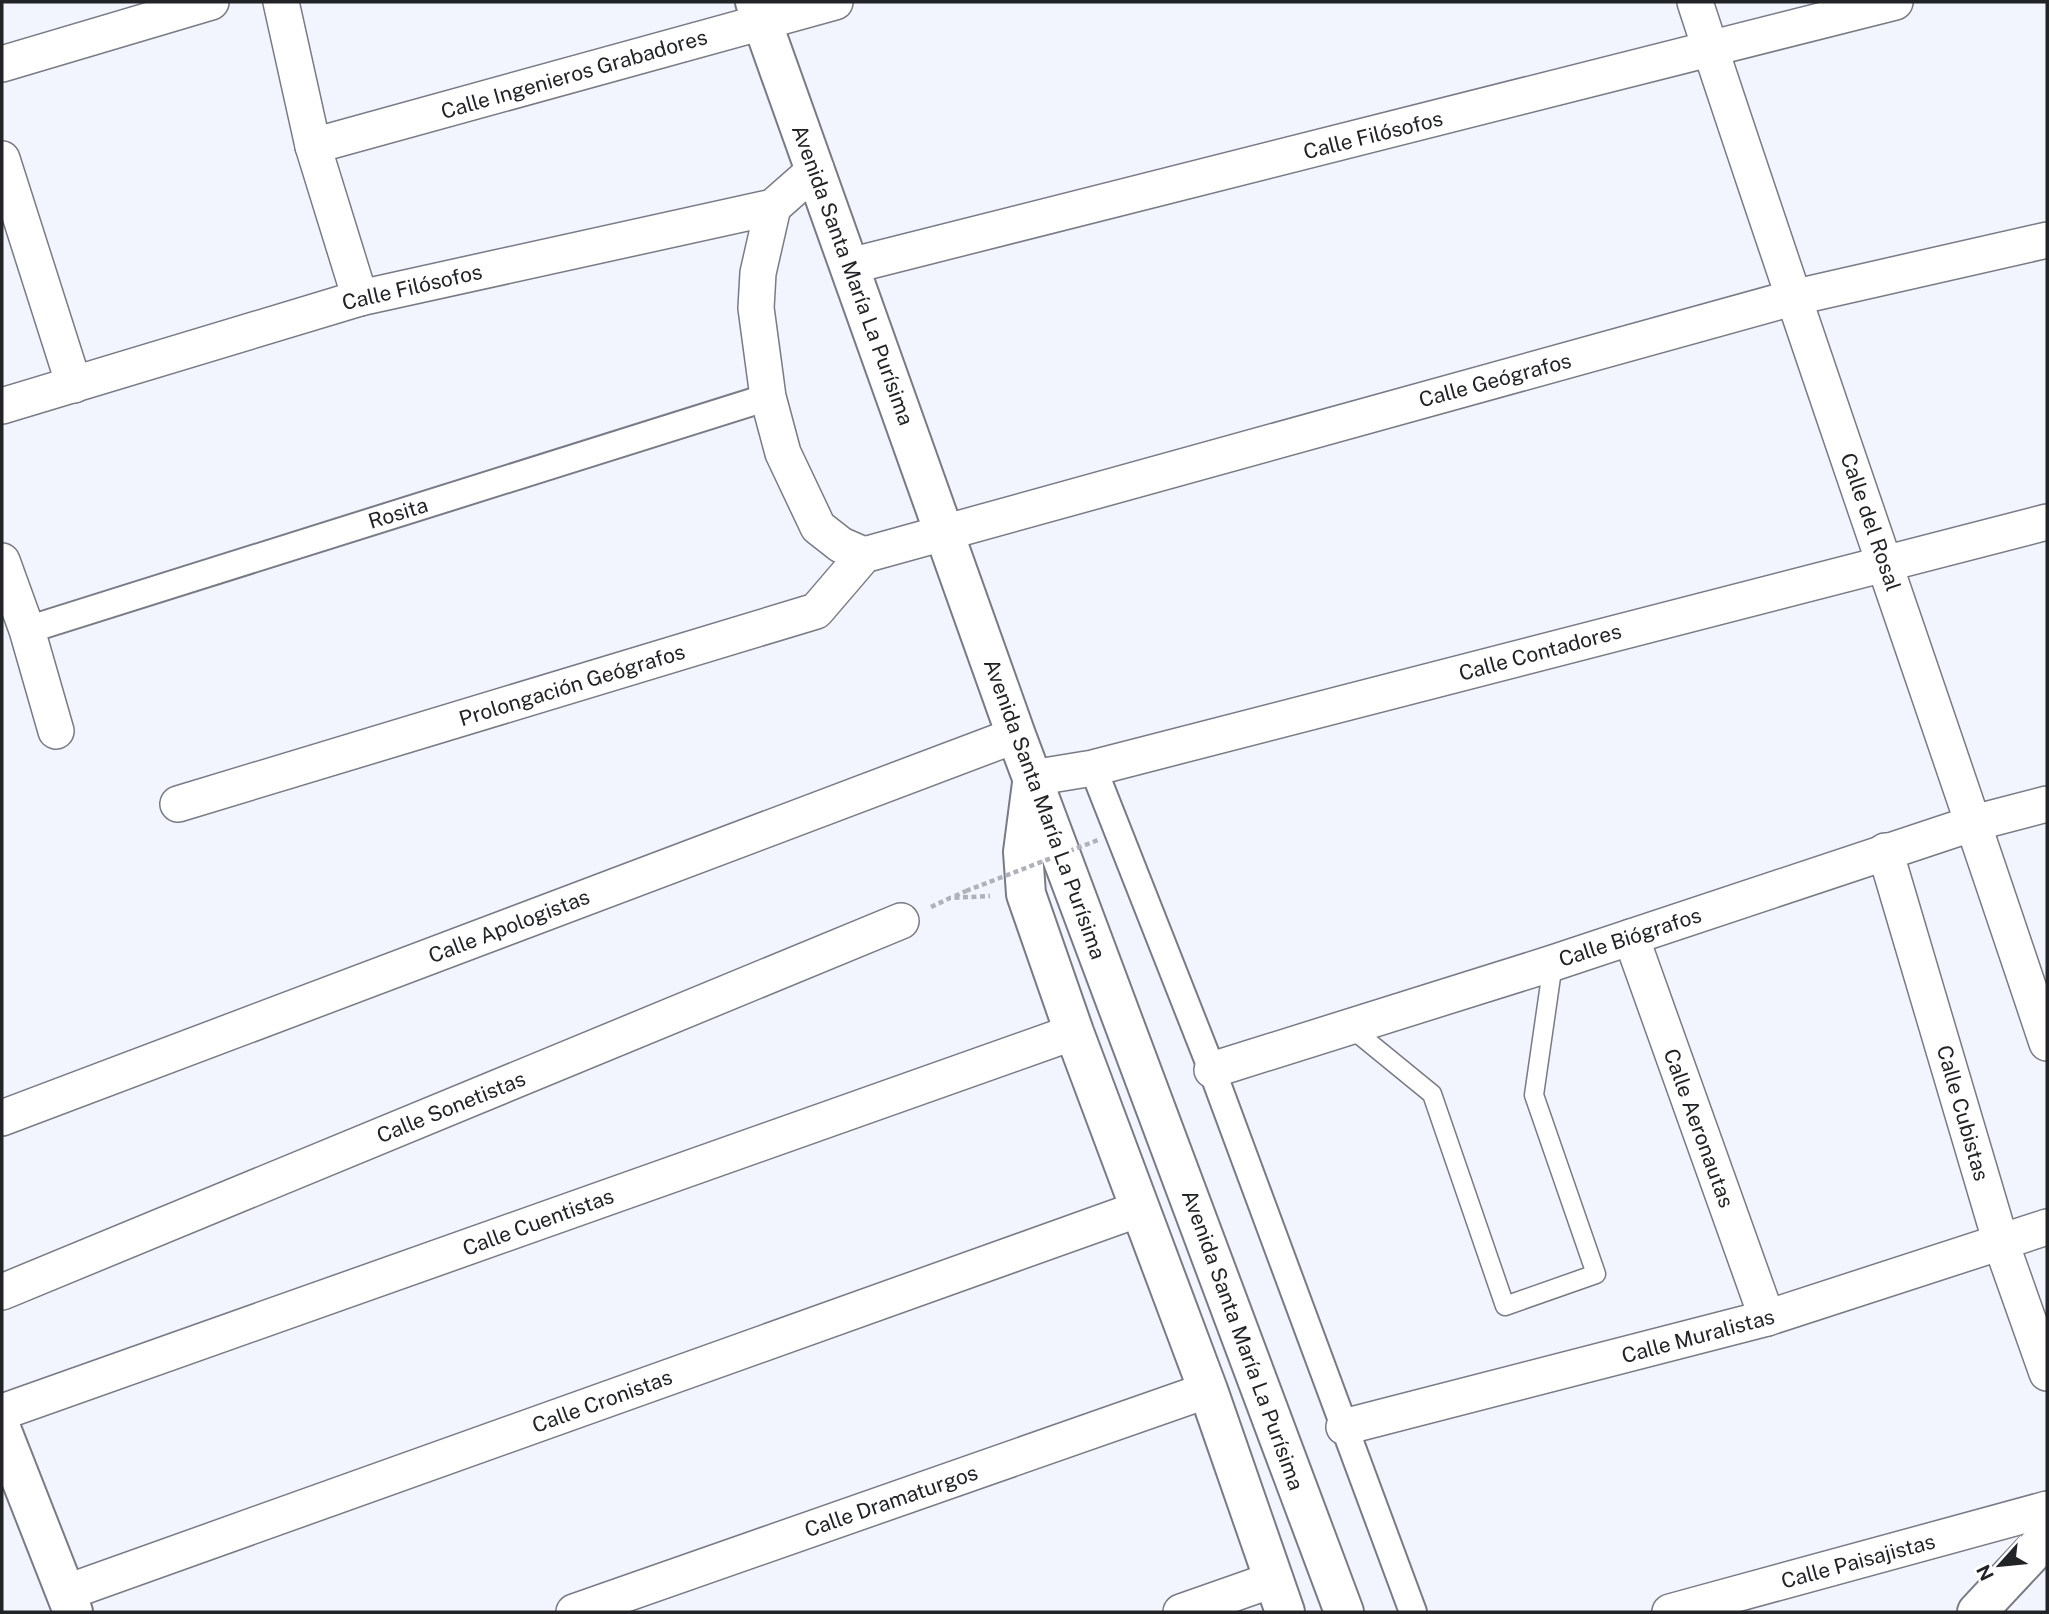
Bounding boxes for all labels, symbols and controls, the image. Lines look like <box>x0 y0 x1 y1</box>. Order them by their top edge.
street label: Calle Ingenieros Grabadores <box>438 24 710 124</box>
street label: Calle Filósofos <box>1301 106 1445 164</box>
street label: Avenida Santa María La Purísima <box>787 121 919 429</box>
street label: Calle Filósofos <box>340 259 484 315</box>
street label: Calle Geógrafos <box>1416 348 1574 412</box>
street label: Calle del Rosal <box>1836 450 1906 594</box>
street label: Rosita <box>365 492 431 534</box>
street label: Calle Contadores <box>1456 618 1624 686</box>
street label: Prolongación Geógrafos <box>456 639 688 731</box>
street label: Avenida Santa María La Purísima <box>979 655 1111 963</box>
street label: Calle Apologistas <box>425 884 593 968</box>
street label: Calle Biógrafos <box>1555 902 1705 972</box>
street label: Calle Cubistas <box>1932 1042 1994 1184</box>
street label: Calle Aeronautas <box>1659 1045 1739 1211</box>
street label: Calle Sonetistas <box>373 1066 529 1148</box>
street label: Calle Cuentistas <box>459 1183 617 1261</box>
street label: Avenida Santa María La Purísima <box>1177 1186 1309 1494</box>
street label: Calle Muralistas <box>1619 1304 1777 1368</box>
street label: Calle Cronistas <box>529 1364 675 1438</box>
street label: Calle Dramaturgos <box>801 1460 981 1542</box>
street label: Calle Paisajistas <box>1778 1528 1938 1594</box>
north arrow <box>1965 1530 2035 1600</box>
text: N <box>1972 1561 1998 1584</box>

